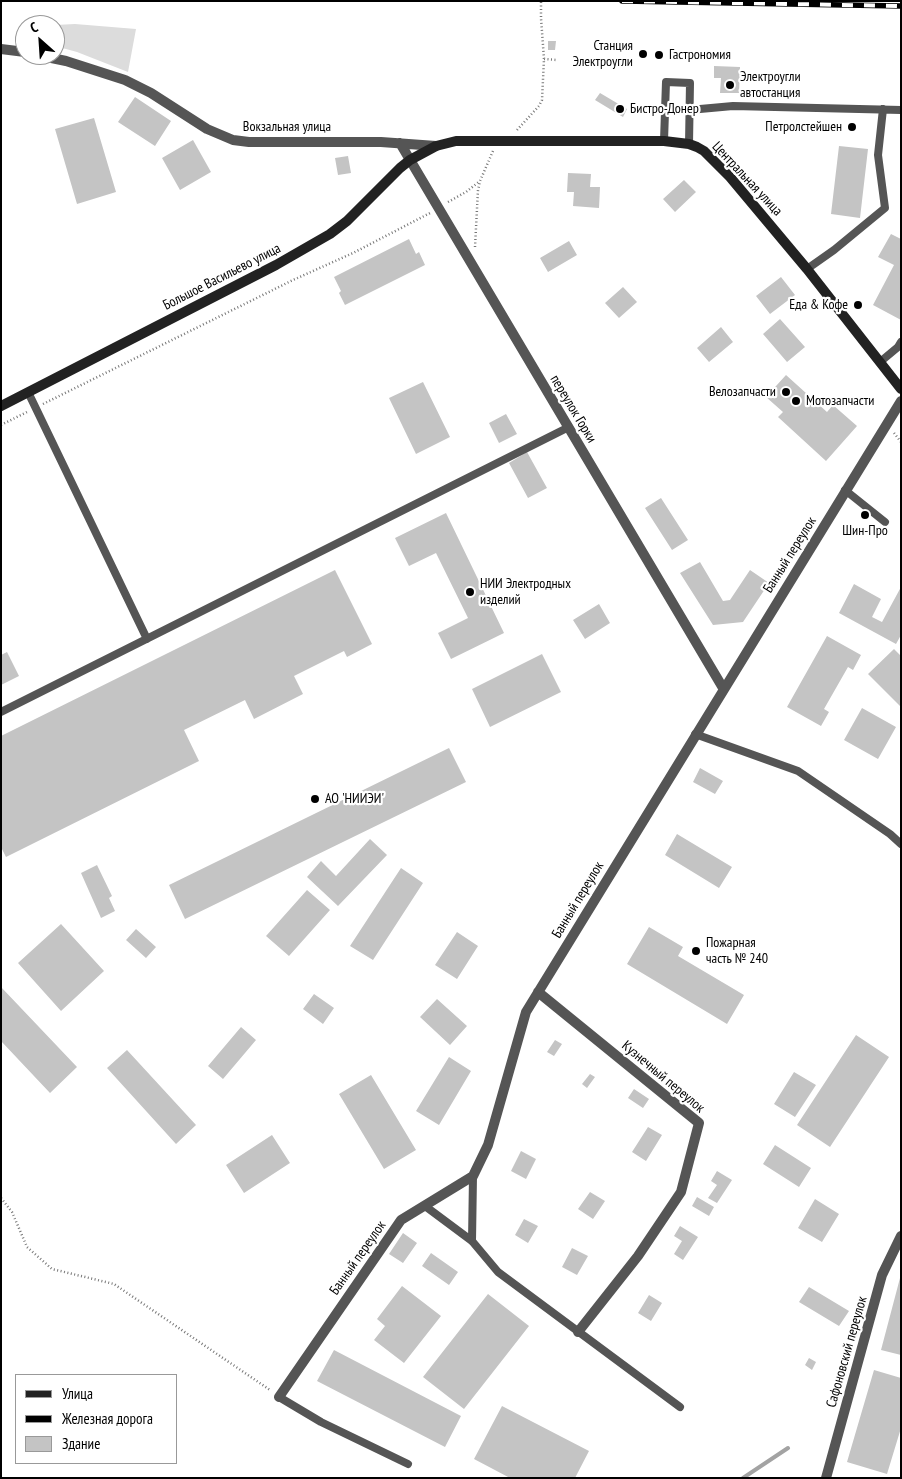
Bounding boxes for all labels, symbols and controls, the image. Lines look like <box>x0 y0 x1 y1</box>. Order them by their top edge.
north arrow <box>15 15 65 65</box>
text: С <box>27 18 41 37</box>
place label: Станция Электроугли <box>572 38 633 70</box>
place label: Гастрономия <box>669 47 731 63</box>
marker: Станция Электроугли <box>637 48 649 60</box>
marker: Гастрономия <box>653 49 665 61</box>
place label: Электроугли автостанция <box>740 69 801 102</box>
marker: Электроугли автостанция <box>724 79 736 91</box>
place label: Бистро-Донер <box>630 101 699 117</box>
marker: Бистро-Донер <box>614 103 626 115</box>
street label: Вокзальная улица <box>243 119 331 135</box>
place label: Петролстейшен <box>765 119 842 135</box>
marker: Петролстейшен <box>846 121 858 133</box>
street label: Центральная улица <box>708 138 786 220</box>
street label: Большое Васильево улица <box>160 240 284 314</box>
place label: Еда & Кофе <box>789 297 848 313</box>
marker: Еда & Кофе <box>852 299 864 311</box>
street label: переулок Горки <box>546 372 600 446</box>
place label: Велозапчасти <box>709 384 776 400</box>
marker: Велозапчасти <box>780 386 792 398</box>
place label: Мотозапчасти <box>806 393 874 409</box>
marker: Мотозапчасти <box>790 395 802 407</box>
marker: Шин-Про <box>859 509 871 521</box>
street label: Банный переулок <box>760 514 820 596</box>
place label: Шин-Про <box>842 523 888 539</box>
place label: НИИ Электродных изделий <box>480 576 571 608</box>
marker: НИИ Электродных изделий <box>464 586 476 598</box>
place label: АО 'НИИЭИ' <box>325 791 384 807</box>
marker: АО 'НИИЭИ' <box>309 793 321 805</box>
street label: Банный переулок <box>549 859 607 941</box>
place label: Пожарная часть № 240 <box>706 935 768 968</box>
marker: Пожарная часть № 240 <box>690 945 702 957</box>
street label: Кузнечный переулок <box>618 1038 708 1116</box>
street label: Банный переулок <box>326 1218 390 1298</box>
street label: Сафоновский переулок <box>823 1294 871 1410</box>
legend <box>15 1374 178 1464</box>
text: Улица <box>62 1384 93 1403</box>
text: Железная дорога <box>62 1409 153 1428</box>
text: Здание <box>62 1434 100 1453</box>

